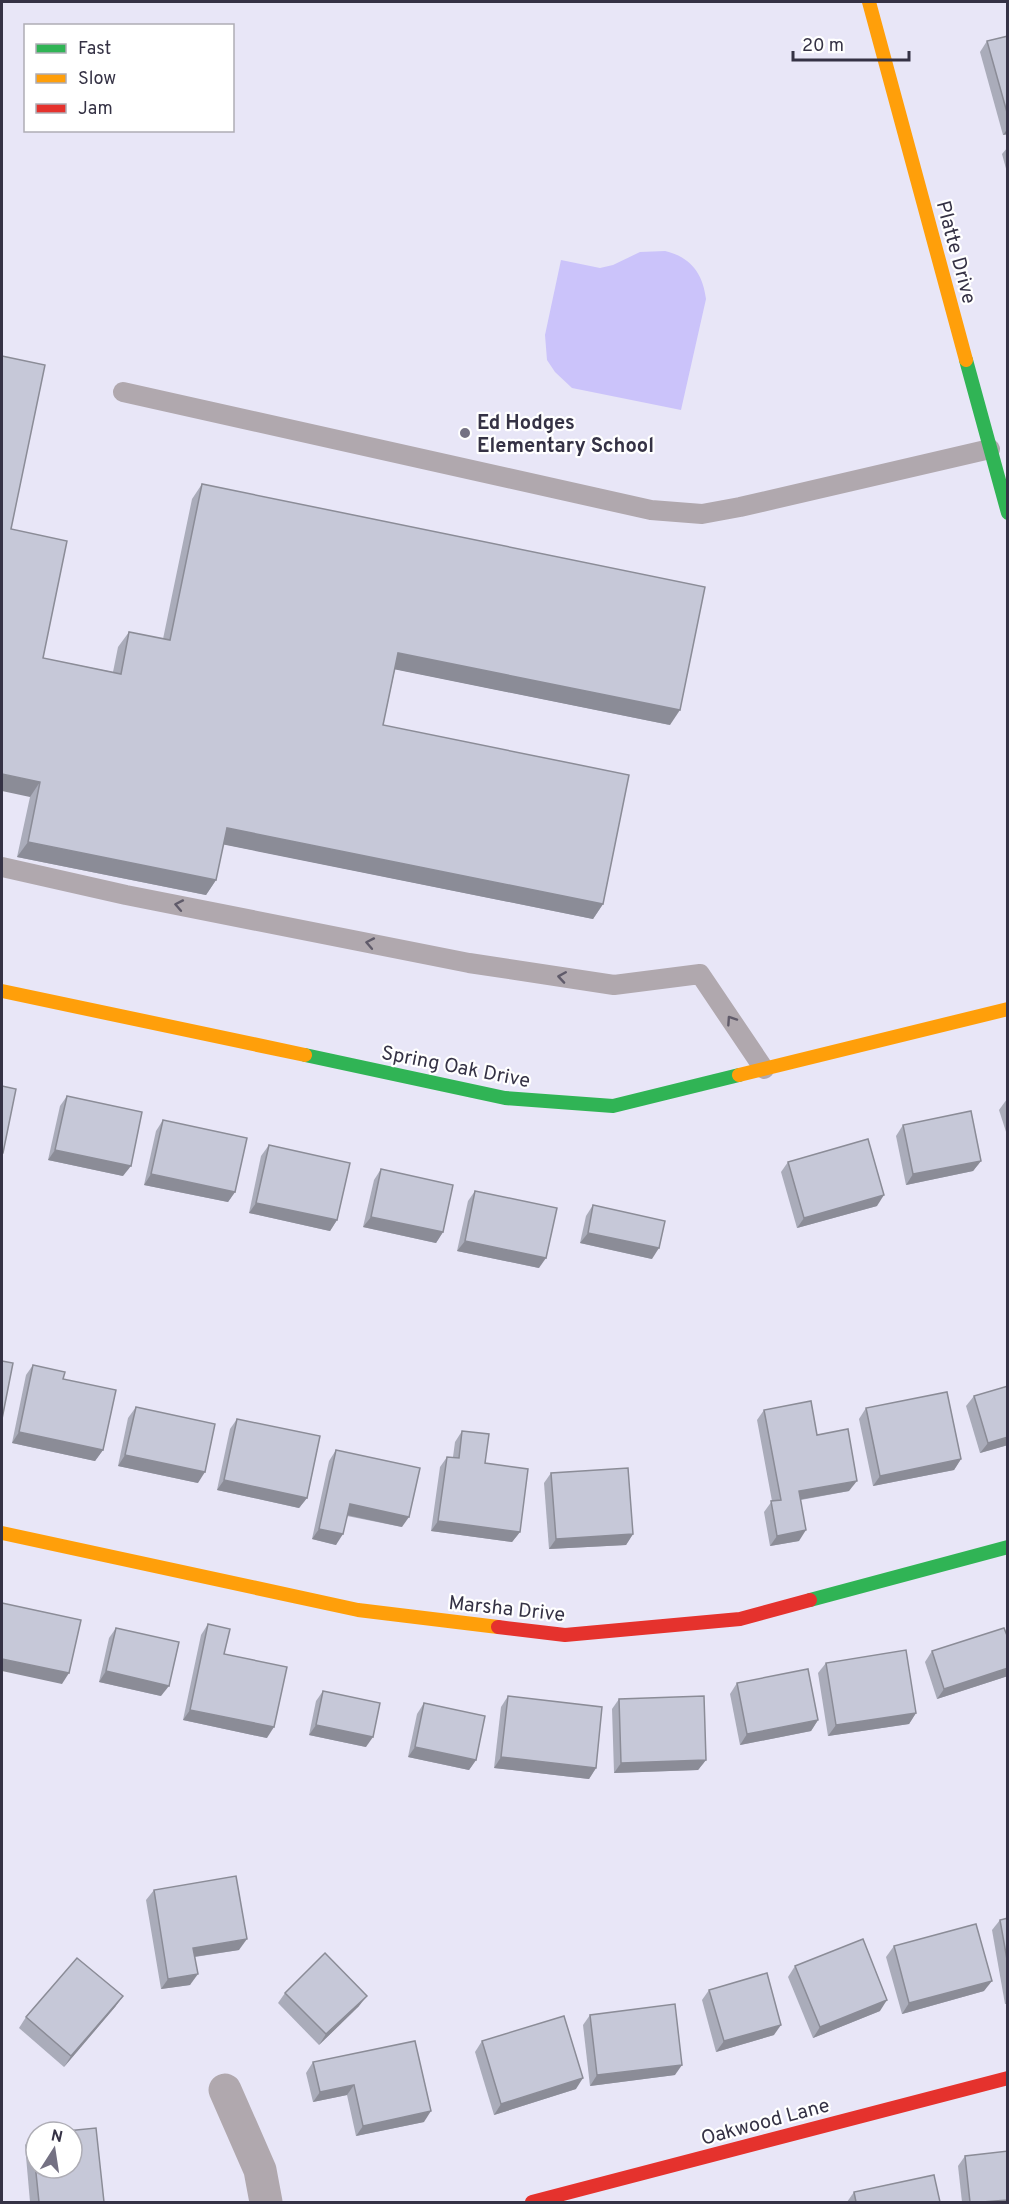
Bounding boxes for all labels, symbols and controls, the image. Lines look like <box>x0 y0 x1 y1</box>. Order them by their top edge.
legend <box>24 24 234 132</box>
scale bar <box>793 24 908 62</box>
text: 20 m <box>802 35 844 58</box>
text: Fast <box>78 38 111 61</box>
text: Slow <box>78 68 116 91</box>
text: Jam <box>78 98 113 121</box>
street label: Platte Drive <box>929 198 981 307</box>
place label: Ed Hodges Elementary School <box>477 411 654 460</box>
marker: Ed Hodges Elementary School <box>458 426 472 440</box>
one-way arrow <box>174 899 184 912</box>
one-way arrow <box>365 937 375 950</box>
one-way arrow <box>557 972 567 984</box>
one-way arrow <box>727 1016 738 1027</box>
street label: Spring Oak Drive <box>379 1041 532 1095</box>
street label: Marsha Drive <box>447 1591 566 1629</box>
street label: Oakwood Lane <box>698 2093 833 2153</box>
north arrow <box>24 2120 84 2180</box>
text: N <box>49 2126 64 2148</box>

